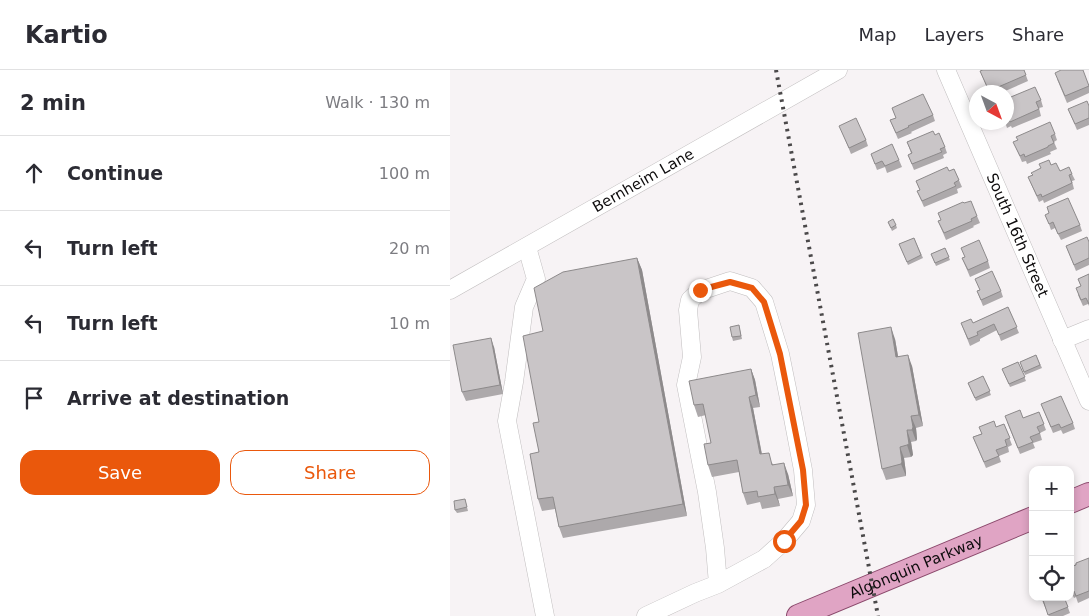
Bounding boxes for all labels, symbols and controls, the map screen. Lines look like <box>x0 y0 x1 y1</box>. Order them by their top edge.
text: Kartio <box>25 21 108 49</box>
text: Map <box>858 24 896 45</box>
text: Layers <box>924 24 984 45</box>
text: Share <box>1012 24 1064 45</box>
north arrow <box>969 85 1014 130</box>
text: 2 min <box>20 91 86 115</box>
text: Walk · 130 m <box>325 93 430 112</box>
street label: Bernheim Lane <box>589 145 697 216</box>
icon: ahead <box>20 159 48 187</box>
text: Continue <box>67 162 163 184</box>
text: 100 m <box>379 164 430 183</box>
street label: South 16th Street <box>983 170 1052 300</box>
icon: left <box>20 234 48 262</box>
text: Turn left <box>67 237 158 259</box>
text: 20 m <box>389 239 430 258</box>
route end <box>689 279 712 302</box>
icon: left <box>20 309 48 337</box>
text: Turn left <box>67 312 158 334</box>
text: 10 m <box>389 314 430 333</box>
icon: arrive <box>20 384 48 412</box>
text: Arrive at destination <box>67 387 289 409</box>
button: Save <box>20 450 220 495</box>
button: Share <box>230 450 430 495</box>
map controls <box>1029 466 1074 601</box>
button: + <box>1029 466 1074 511</box>
button: − <box>1029 511 1074 556</box>
route start <box>773 530 796 553</box>
street label: Algonquin Parkway <box>847 531 986 603</box>
button: locate <box>1029 556 1074 601</box>

